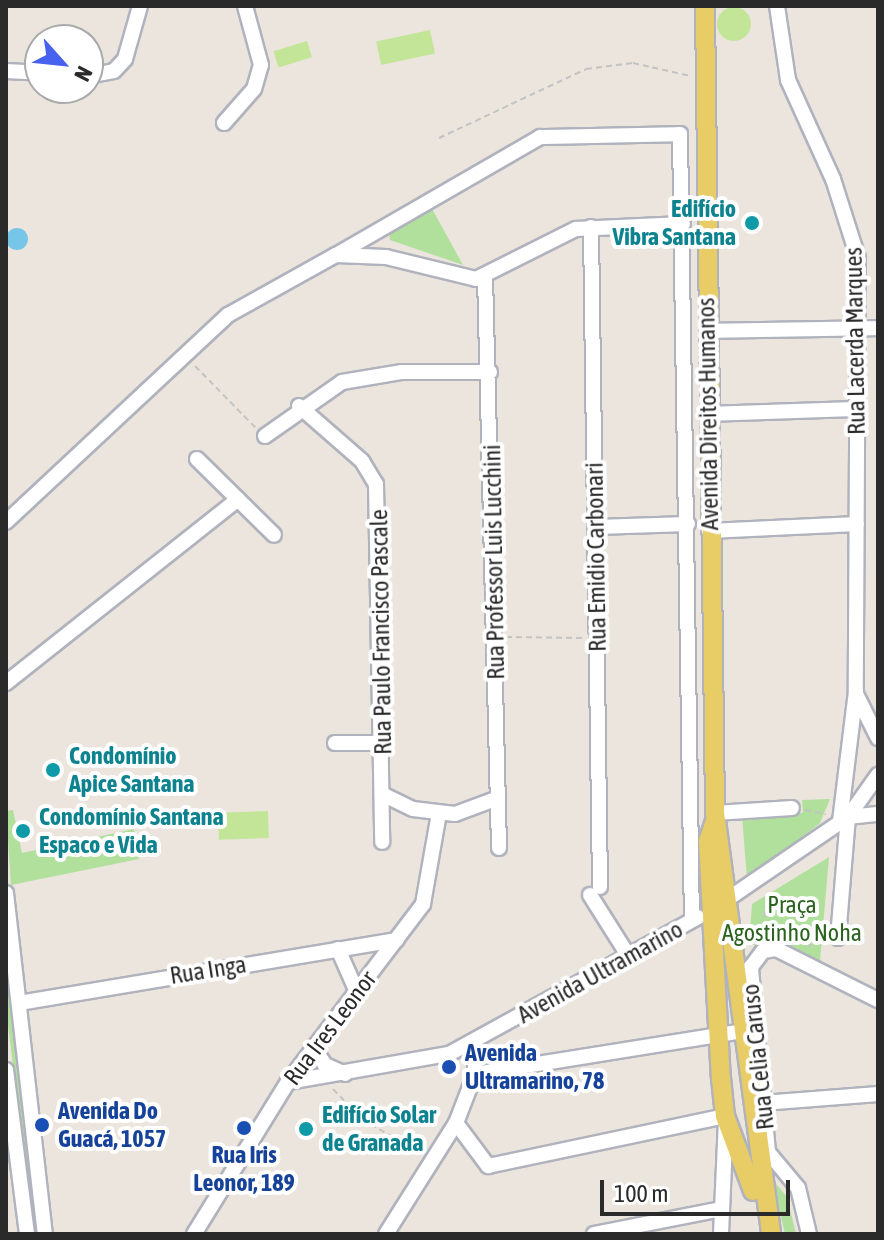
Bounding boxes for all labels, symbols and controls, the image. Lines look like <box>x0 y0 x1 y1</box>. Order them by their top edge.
north arrow <box>24 24 104 104</box>
text: N <box>69 62 98 86</box>
place label: Edifício Vibra Santana <box>613 195 736 251</box>
marker: Edifício Vibra Santana <box>743 214 761 232</box>
street label: Rua Lacerda Marques <box>839 247 871 435</box>
street label: Avenida Direitos Humanos <box>692 297 724 531</box>
street label: Rua Professor Luis Lucchini <box>478 444 510 680</box>
street label: Rua Emidio Carbonari <box>580 462 612 652</box>
street label: Rua Paulo Francisco Pascale <box>364 509 398 755</box>
place label: Condomínio Apice Santana <box>69 742 194 798</box>
marker: Condomínio Apice Santana <box>44 761 62 779</box>
place label: Condomínio Santana Espaco e Vida <box>39 803 224 859</box>
marker: Condomínio Santana Espaco e Vida <box>14 822 32 840</box>
park label: Praça Agostinho Noha <box>722 891 862 947</box>
street label: Avenida Ultramarino <box>512 915 688 1029</box>
street label: Rua Inga <box>168 950 248 990</box>
street label: Rua Ires Leonor <box>278 965 382 1091</box>
street label: Rua Celia Caruso <box>736 983 780 1131</box>
place label: Avenida Ultramarino, 78 <box>465 1039 604 1095</box>
marker: Avenida Ultramarino, 78 <box>440 1058 458 1076</box>
place label: Avenida Do Guacá, 1057 <box>58 1097 166 1153</box>
place label: Edifício Solar de Granada <box>322 1101 436 1157</box>
marker: Avenida Do Guacá, 1057 <box>33 1116 51 1134</box>
marker: Rua Iris Leonor, 189 <box>235 1119 253 1137</box>
marker: Edifício Solar de Granada <box>297 1120 315 1138</box>
place label: Rua Iris Leonor, 189 <box>193 1141 295 1197</box>
scale bar <box>604 1164 794 1214</box>
text: 100 m <box>614 1180 668 1207</box>

